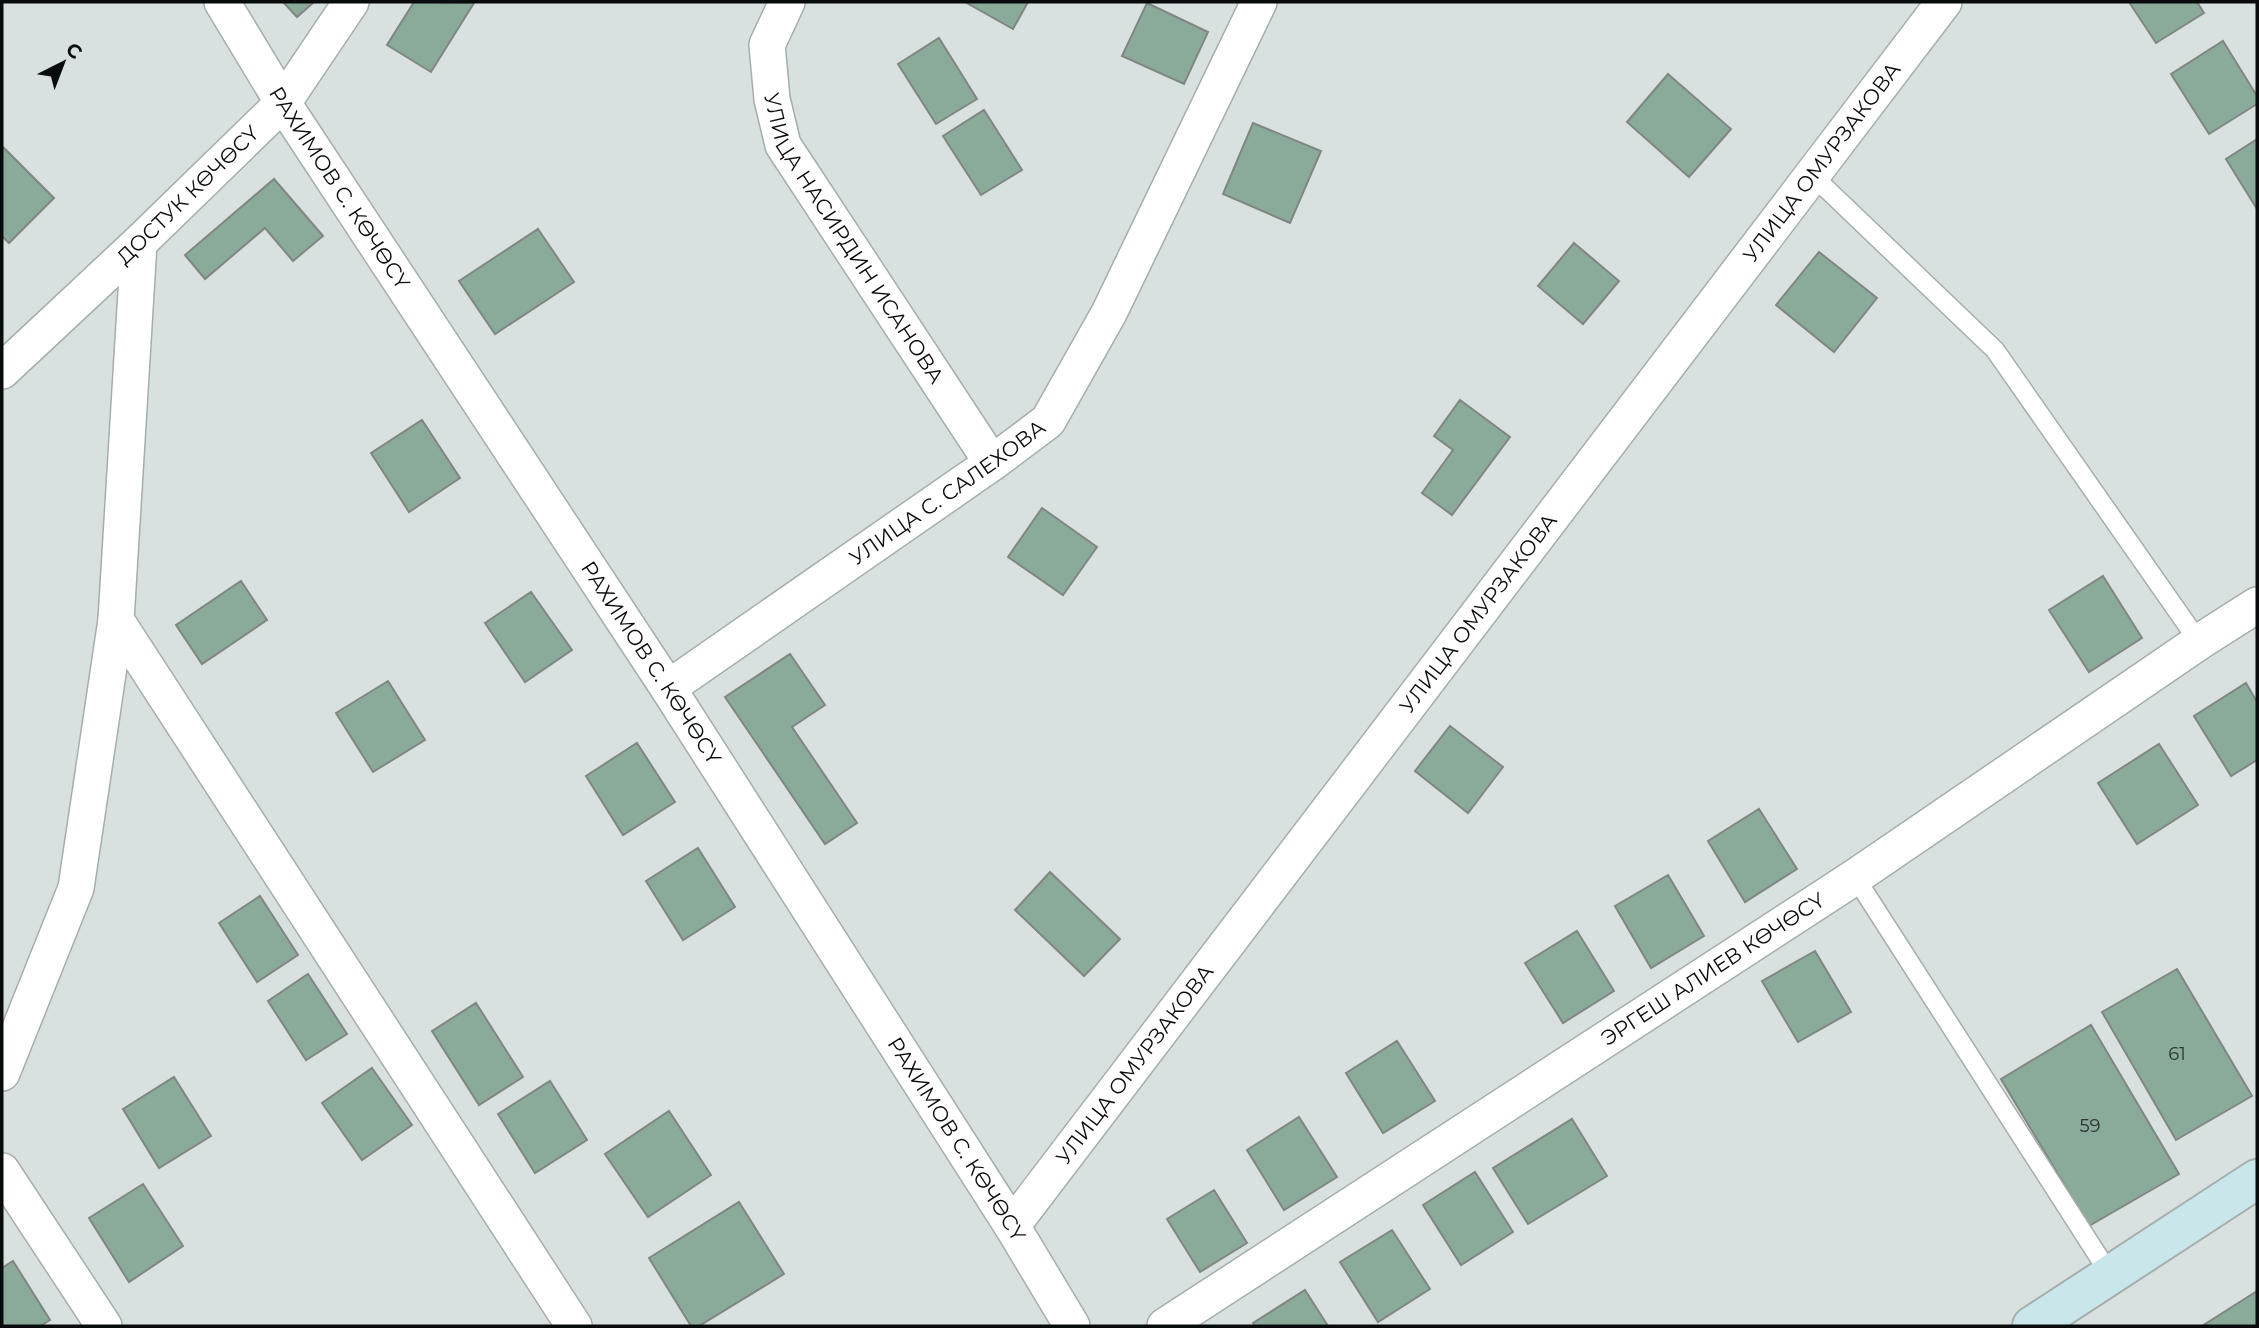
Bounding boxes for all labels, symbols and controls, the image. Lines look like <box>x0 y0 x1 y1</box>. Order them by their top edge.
north arrow <box>28 28 98 98</box>
text: С <box>61 38 87 64</box>
street label: УЛИЦА ОМУРЗАКОВА <box>1738 57 1906 267</box>
street label: РАХИМОВ С. КӨЧӨСҮ <box>264 82 415 294</box>
street label: УЛИЦА НАСИРДИН ИСАНОВА <box>759 90 950 388</box>
street label: ДОСТУК КӨЧӨСҮ <box>111 120 264 269</box>
street label: УЛИЦА С. САЛЕХОВА <box>844 414 1050 570</box>
street label: УЛИЦА ОМУРЗАКОВА <box>1394 508 1562 718</box>
street label: РАХИМОВ С. КӨЧӨСҮ <box>576 556 727 769</box>
street label: ЭРГЕШ АЛИЕВ КӨЧӨСҮ <box>1596 887 1830 1051</box>
street label: УЛИЦА ОМУРЗАКОВА <box>1051 959 1219 1169</box>
street label: РАХИМОВ С. КӨЧӨСҮ <box>882 1032 1031 1246</box>
house number: 61 <box>2168 1043 2186 1065</box>
house number: 59 <box>2079 1115 2101 1137</box>

